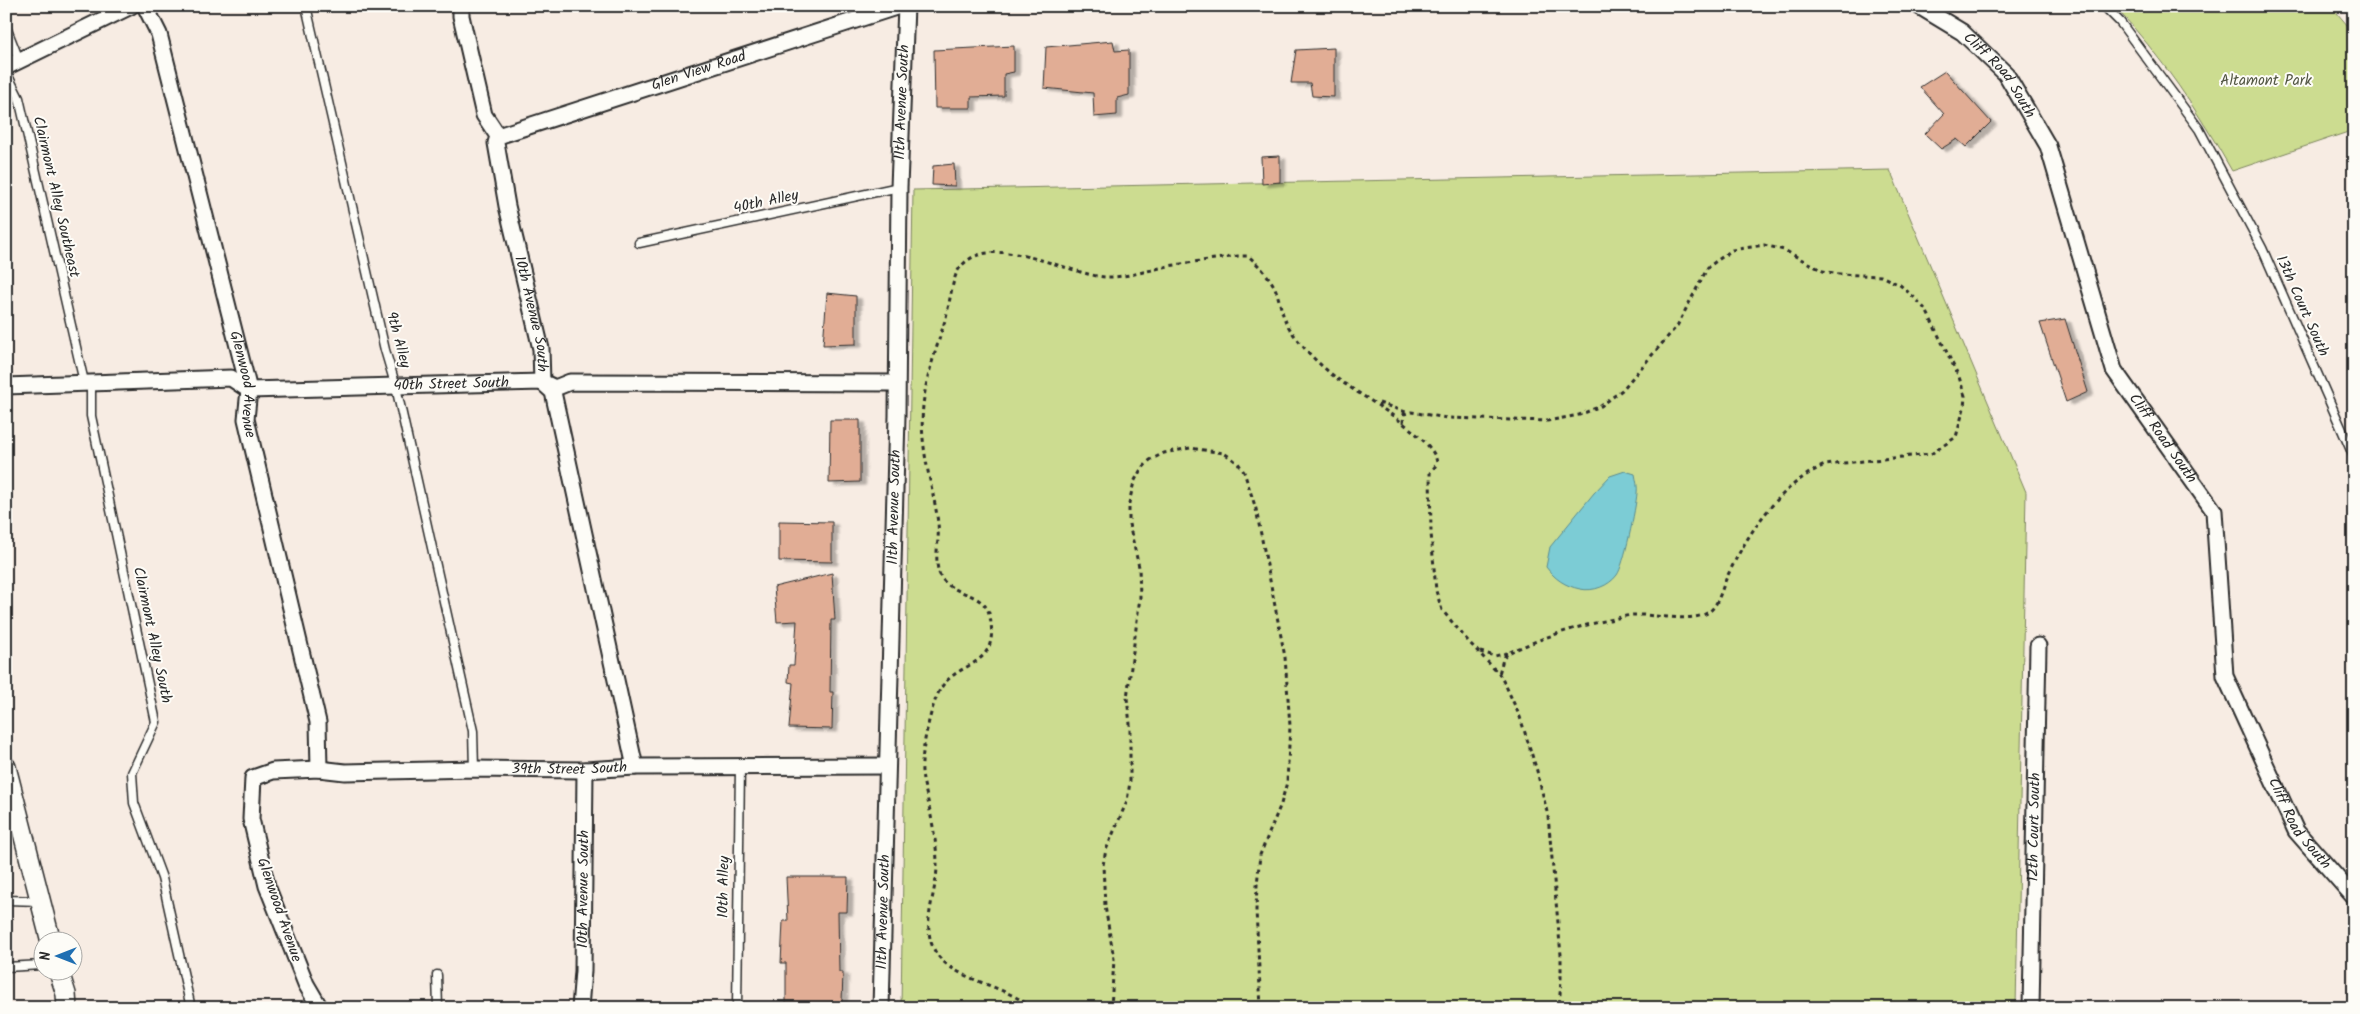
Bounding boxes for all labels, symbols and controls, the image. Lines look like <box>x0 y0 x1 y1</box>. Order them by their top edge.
street label: Cliff Road South <box>1957 27 2041 123</box>
street label: Glen View Road <box>648 44 750 97</box>
street label: 11th Avenue South <box>888 44 916 160</box>
park label: Altamont Park <box>2220 69 2313 93</box>
street label: Clairmont Alley Southeast <box>26 114 86 280</box>
street label: 40th Alley <box>731 183 802 221</box>
street label: 13th Court South <box>2269 251 2335 361</box>
street label: 10th Avenue South <box>507 254 554 372</box>
street label: 9th Alley <box>379 309 417 372</box>
street label: Glenwood Avenue <box>222 328 262 441</box>
street label: 40th Street South <box>393 371 509 398</box>
street label: Cliff Road South <box>2122 389 2203 489</box>
street label: 11th Avenue South <box>881 449 908 565</box>
street label: Clairmont Alley South <box>126 565 178 705</box>
street label: 39th Street South <box>511 755 628 782</box>
street label: 12th Court South <box>2021 772 2048 882</box>
street label: Cliff Road South <box>2261 774 2337 875</box>
street label: 10th Avenue South <box>571 830 596 948</box>
street label: 11th Avenue South <box>870 854 897 970</box>
street label: Glenwood Avenue <box>250 855 308 966</box>
street label: 10th Alley <box>711 855 737 918</box>
north arrow <box>32 932 82 982</box>
text: N <box>35 951 57 960</box>

